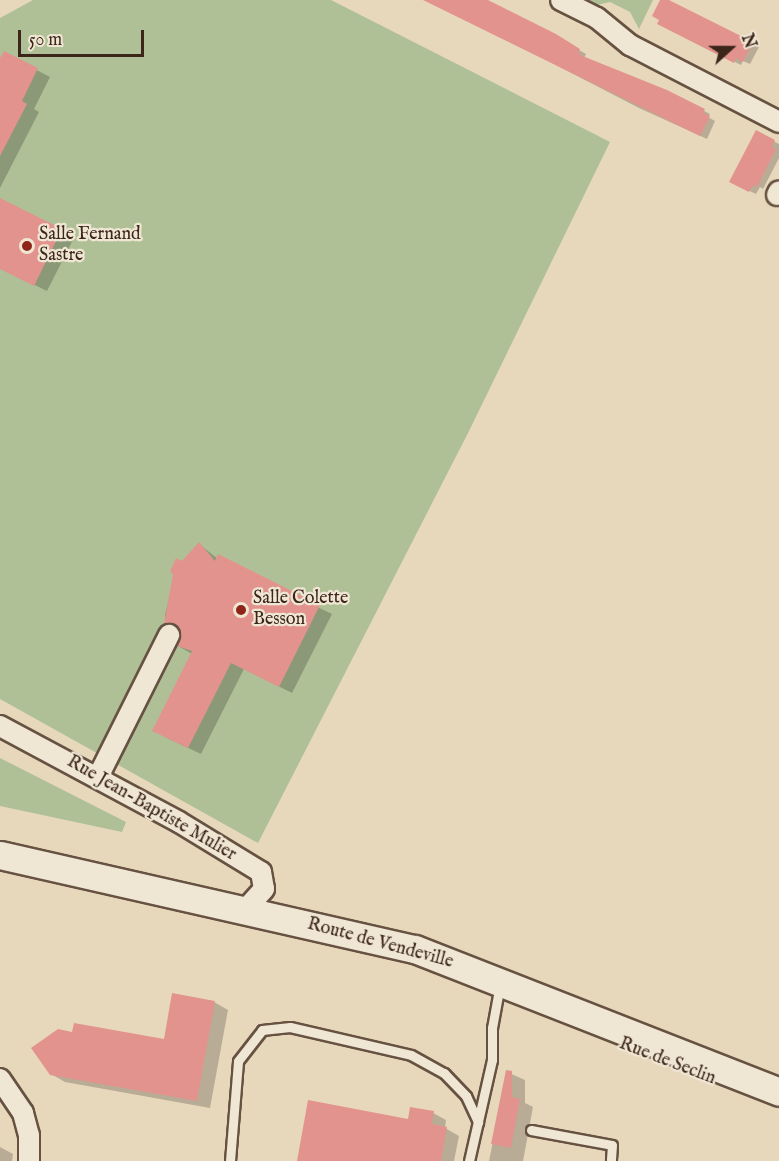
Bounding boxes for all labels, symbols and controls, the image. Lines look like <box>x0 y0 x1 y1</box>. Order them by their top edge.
scale bar <box>21 18 147 56</box>
north arrow <box>701 18 761 78</box>
text: 50 m <box>29 29 62 52</box>
text: N <box>736 32 760 52</box>
place label: Salle Fernand Sastre <box>39 225 141 268</box>
marker: Salle Fernand Sastre <box>20 239 34 253</box>
place label: Salle Colette Besson <box>253 589 348 632</box>
marker: Salle Colette Besson <box>234 603 248 617</box>
street label: Rue Jean-Baptiste Mulier <box>63 752 239 866</box>
street label: Route de Vendeville <box>305 914 455 974</box>
street label: Rue de Seclin <box>616 1034 718 1090</box>

